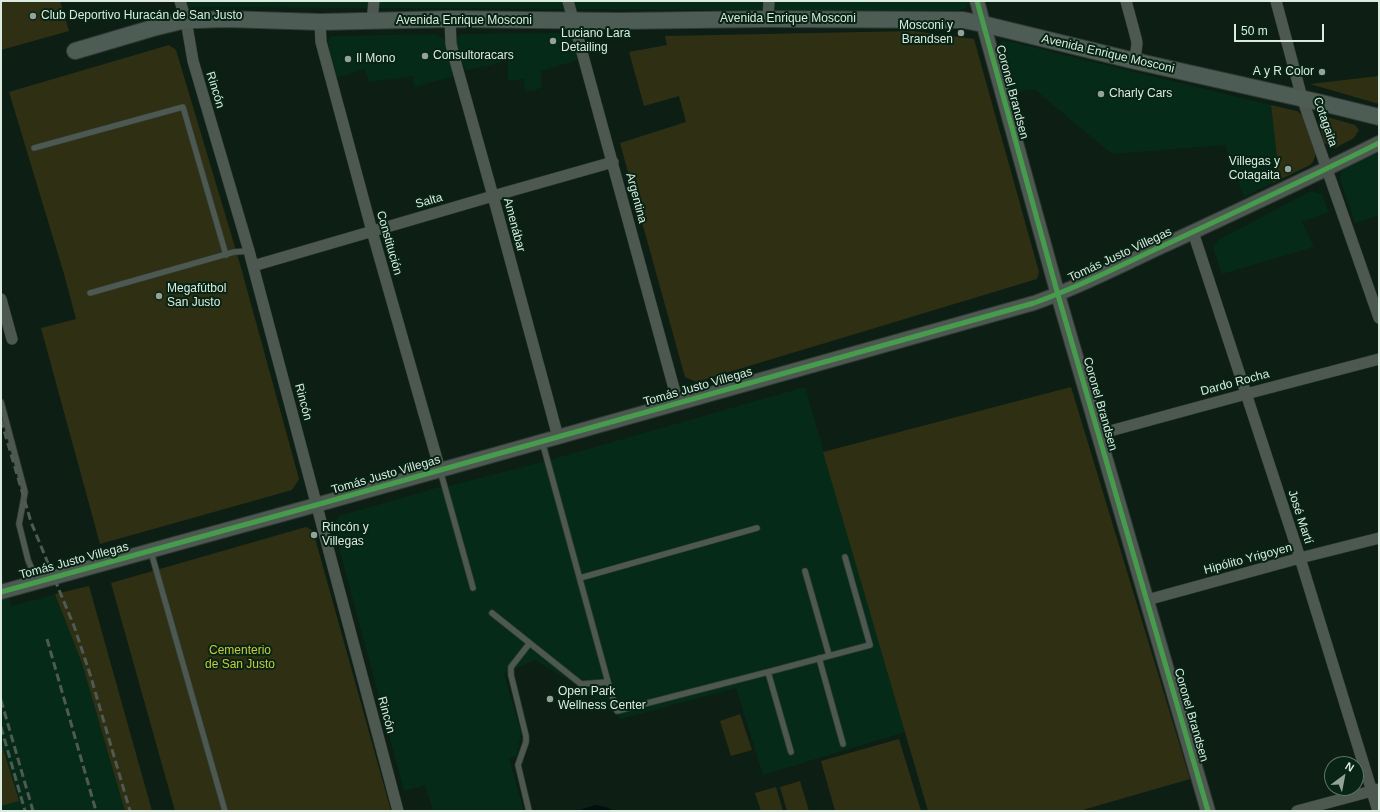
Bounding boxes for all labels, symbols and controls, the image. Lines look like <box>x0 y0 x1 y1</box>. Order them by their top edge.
place label: Club Deportivo Huracán de San Justo <box>41 9 242 23</box>
marker: Club Deportivo Huracán de San Justo <box>28 11 38 21</box>
street label: Avenida Enrique Mosconi <box>720 12 856 26</box>
street label: Avenida Enrique Mosconi <box>396 14 532 28</box>
scale bar <box>1236 16 1326 42</box>
place label: Mosconi y Brandsen <box>899 19 953 47</box>
text: 50 m <box>1241 24 1268 38</box>
place label: Luciano Lara Detailing <box>561 27 630 55</box>
marker: Mosconi y Brandsen <box>956 28 966 38</box>
street label: Avenida Enrique Mosconi <box>1040 32 1176 76</box>
marker: Luciano Lara Detailing <box>548 36 558 46</box>
street label: Coronel Brandsen <box>993 43 1031 141</box>
place label: Consultoracars <box>433 49 514 63</box>
marker: Consultoracars <box>420 51 430 61</box>
place label: Il Mono <box>356 52 395 66</box>
marker: Il Mono <box>343 54 353 64</box>
place label: A y R Color <box>1253 65 1314 79</box>
marker: A y R Color <box>1317 67 1327 77</box>
street label: Rincón <box>203 70 227 110</box>
place label: Charly Cars <box>1109 87 1172 101</box>
marker: Charly Cars <box>1096 89 1106 99</box>
street label: Cotagaita <box>1310 95 1340 149</box>
place label: Villegas y Cotagaita <box>1229 155 1280 183</box>
marker: Villegas y Cotagaita <box>1283 164 1293 174</box>
street label: Argentina <box>622 171 650 225</box>
street label: Salta <box>414 190 444 212</box>
street label: Amenábar <box>500 196 528 254</box>
street label: Constitución <box>373 209 405 277</box>
street label: Tomás Justo Villegas <box>1066 225 1174 285</box>
place label: Megafútbol San Justo <box>167 282 226 310</box>
marker: Megafútbol San Justo <box>154 291 164 301</box>
street label: Coronel Brandsen <box>1080 356 1120 452</box>
street label: Tomás Justo Villegas <box>642 365 754 409</box>
street label: Dardo Rocha <box>1199 367 1271 399</box>
street label: Rincón <box>291 382 315 422</box>
street label: Tomás Justo Villegas <box>330 453 442 497</box>
street label: José Martí <box>1284 488 1316 546</box>
place label: Rincón y Villegas <box>322 521 369 549</box>
marker: Rincón y Villegas <box>309 530 319 540</box>
street label: Tomás Justo Villegas <box>18 539 130 583</box>
street label: Hipólito Yrigoyen <box>1202 540 1294 578</box>
park label: Cementerio de San Justo <box>205 644 275 672</box>
street label: Coronel Brandsen <box>1171 667 1211 763</box>
place label: Open Park Wellness Center <box>558 685 646 713</box>
marker: Open Park Wellness Center <box>545 694 555 704</box>
street label: Rincón <box>374 695 398 735</box>
north arrow <box>1324 756 1364 796</box>
text: N <box>1343 759 1356 774</box>

